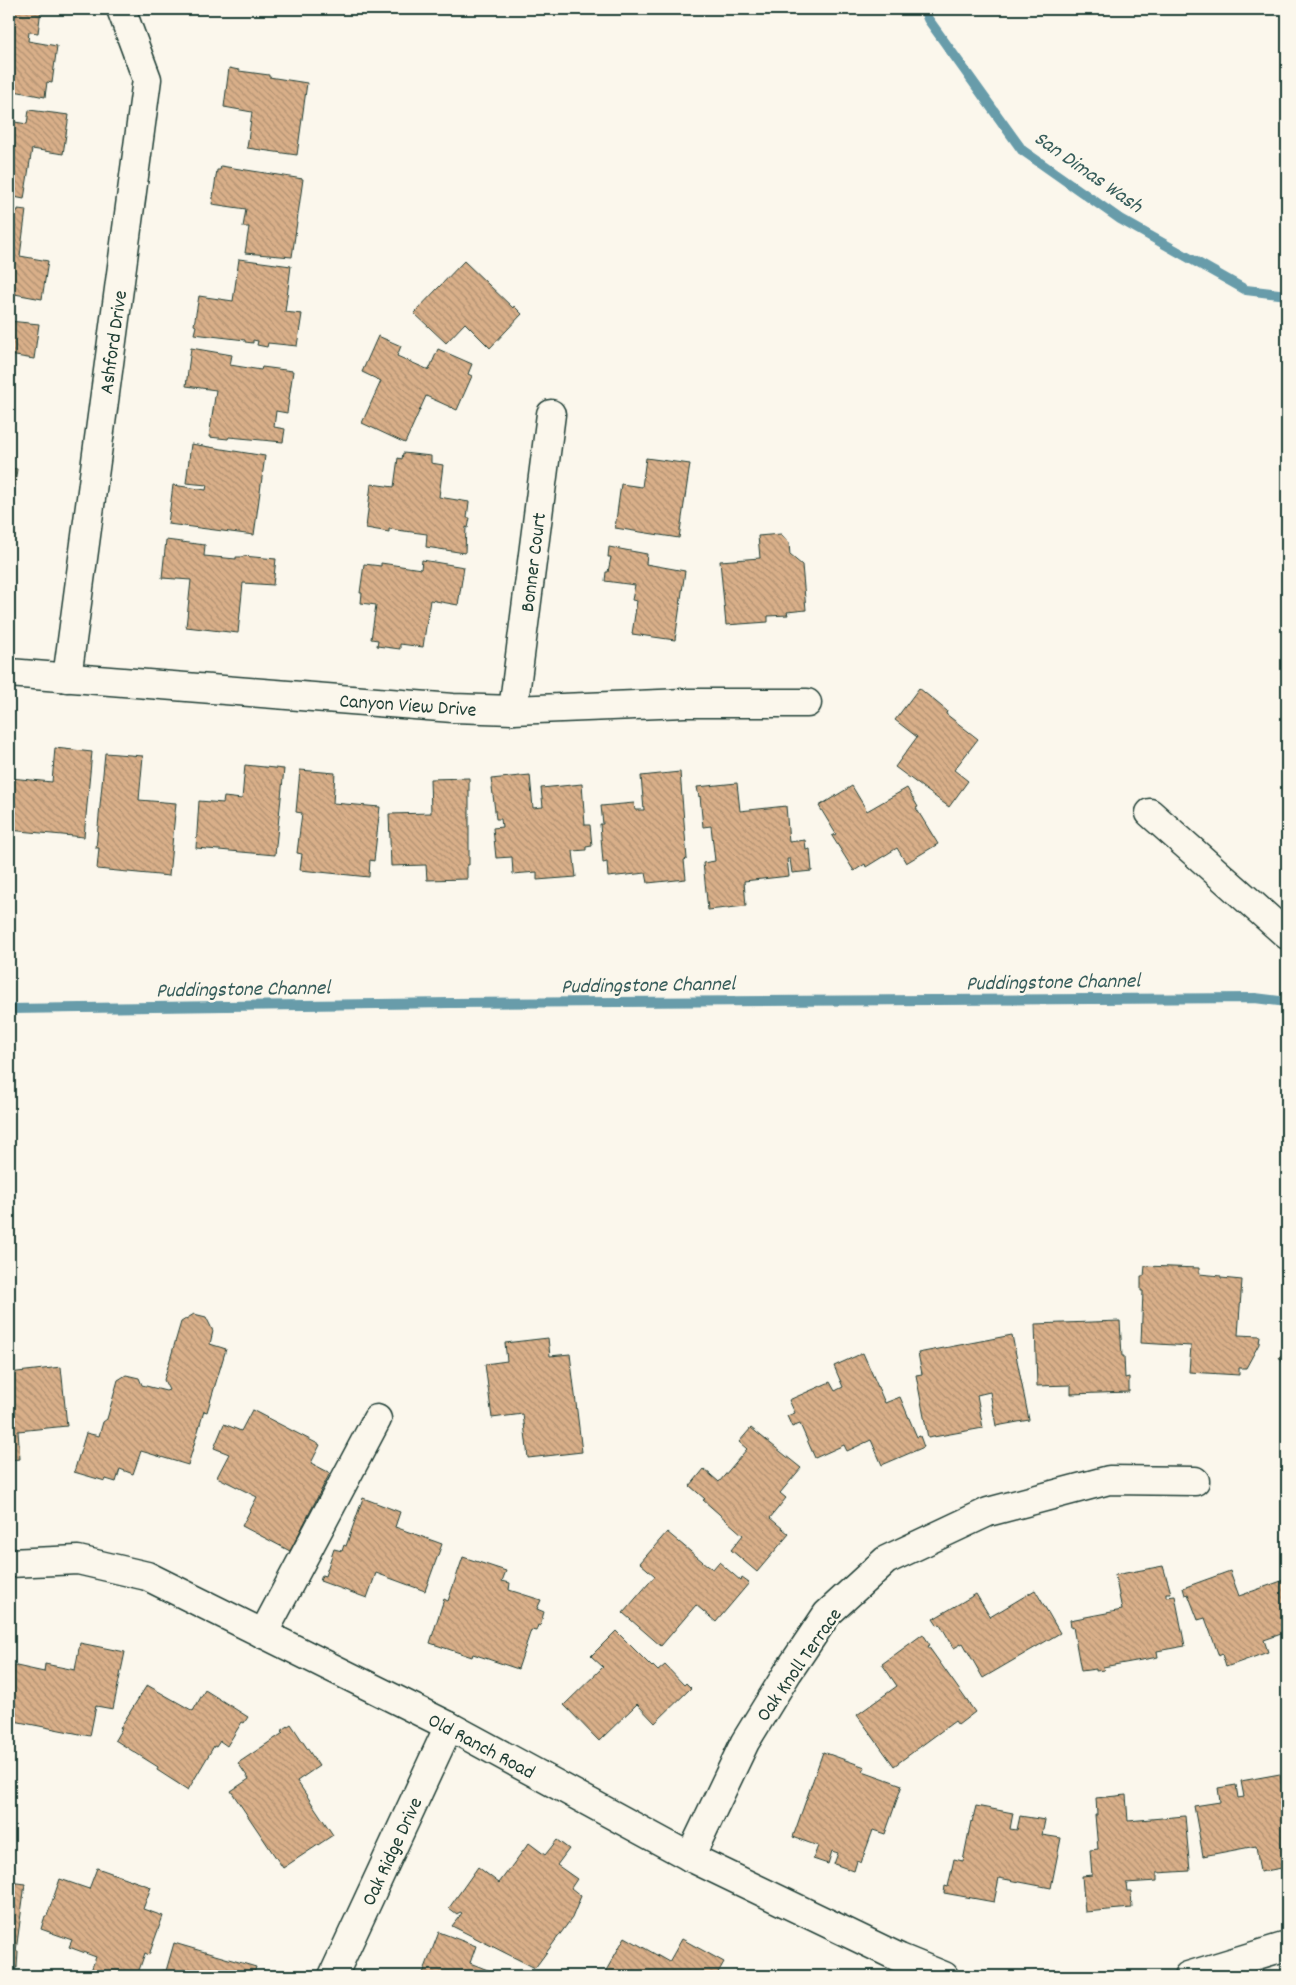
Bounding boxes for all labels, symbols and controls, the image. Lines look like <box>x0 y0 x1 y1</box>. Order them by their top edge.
water label: San Dimas Wash <box>1027 125 1149 223</box>
street label: Ashford Drive <box>94 289 136 396</box>
street label: Bonner Court <box>515 511 555 614</box>
street label: Canyon View Drive <box>338 688 477 726</box>
water label: Puddingstone Channel <box>966 967 1142 1001</box>
water label: Puddingstone Channel <box>561 970 737 1004</box>
water label: Puddingstone Channel <box>156 974 332 1008</box>
street label: Oak Knoll Terrace <box>751 1603 850 1728</box>
street label: Old Ranch Road <box>422 1708 539 1788</box>
street label: Oak Ridge Drive <box>356 1793 431 1911</box>

